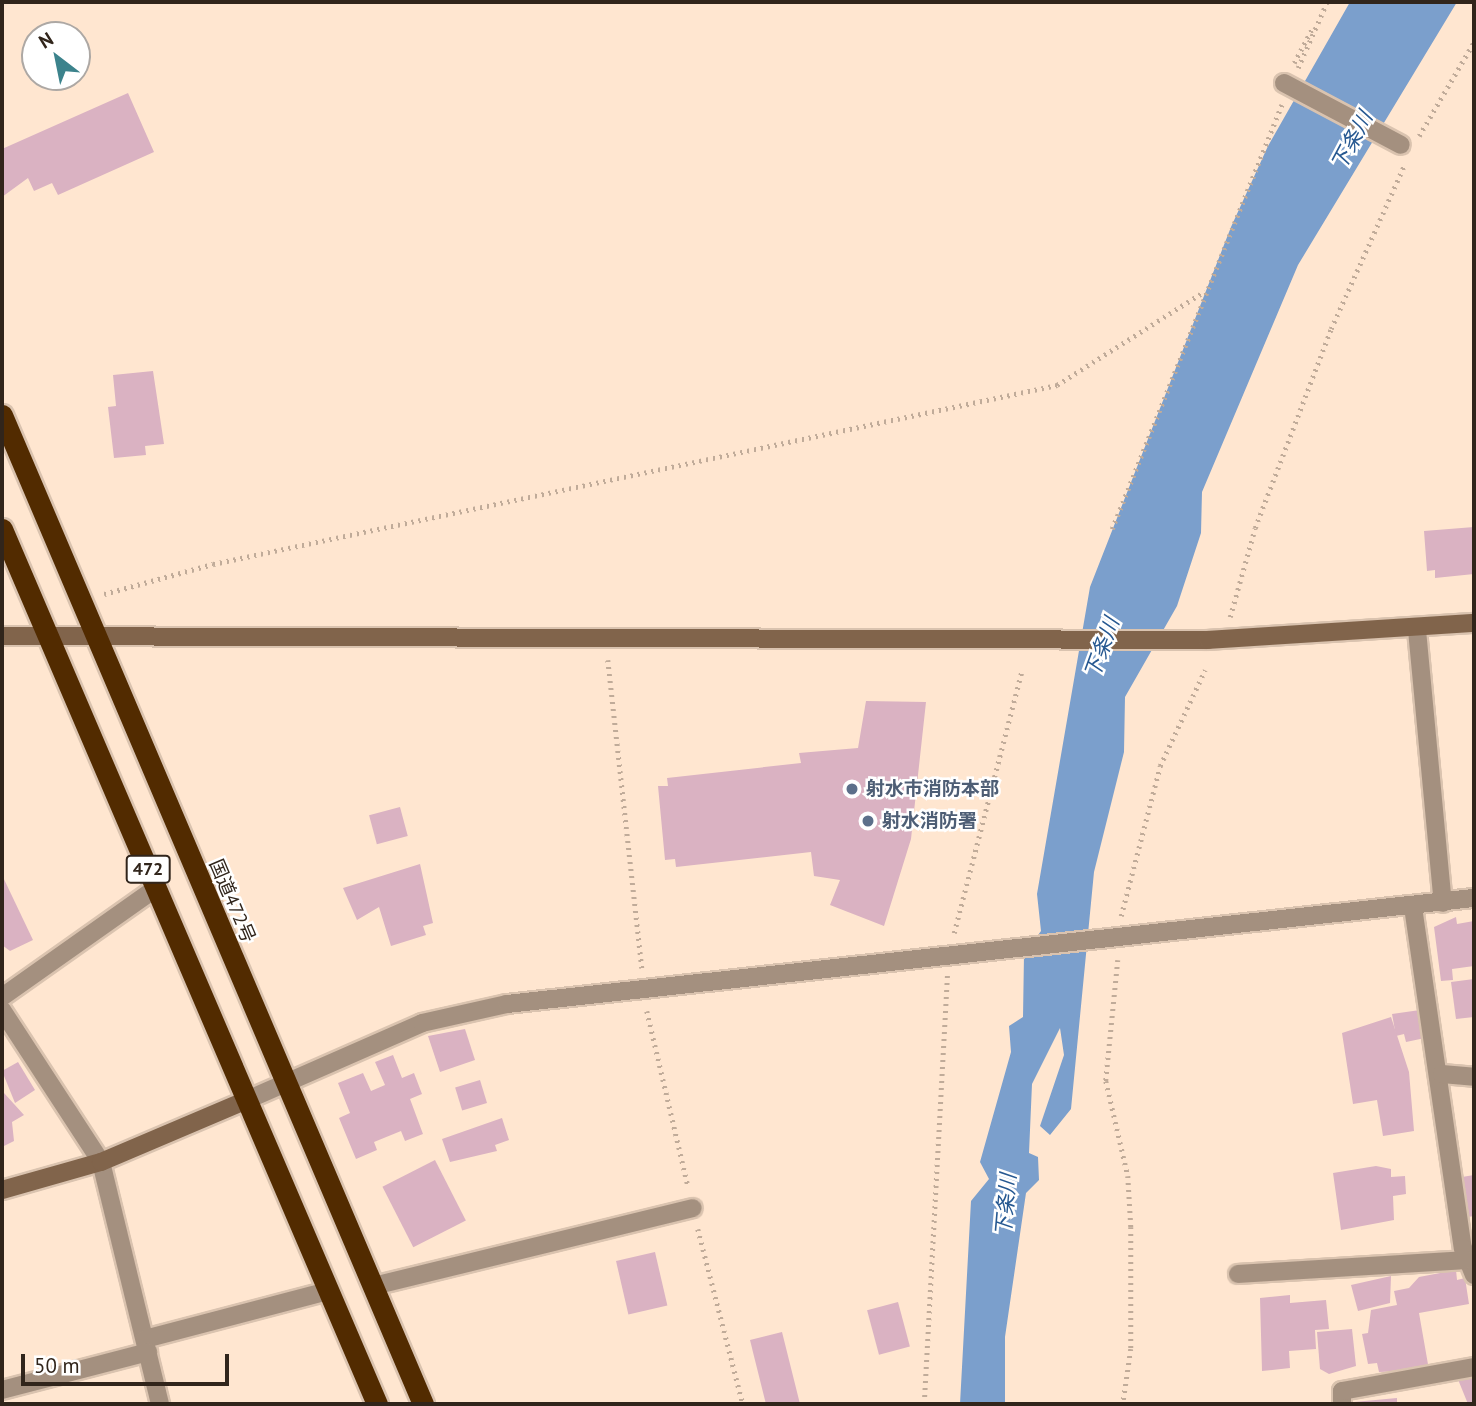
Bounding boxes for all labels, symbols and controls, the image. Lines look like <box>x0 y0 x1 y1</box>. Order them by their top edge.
north arrow <box>21 21 91 91</box>
text: N <box>34 26 58 53</box>
water label: 下条川 <box>1326 107 1378 175</box>
water label: 下条川 <box>1079 614 1125 682</box>
place label: 射水市消防本部 <box>866 778 999 800</box>
marker: 射水市消防本部 <box>844 781 860 797</box>
place label: 射水消防署 <box>882 810 977 832</box>
marker: 射水消防署 <box>860 813 876 829</box>
road number: 472 <box>125 854 171 884</box>
street label: 国道472号 <box>204 856 260 946</box>
water label: 下条川 <box>991 1173 1021 1237</box>
scale bar <box>24 1340 233 1384</box>
text: 50 m <box>34 1352 80 1379</box>

